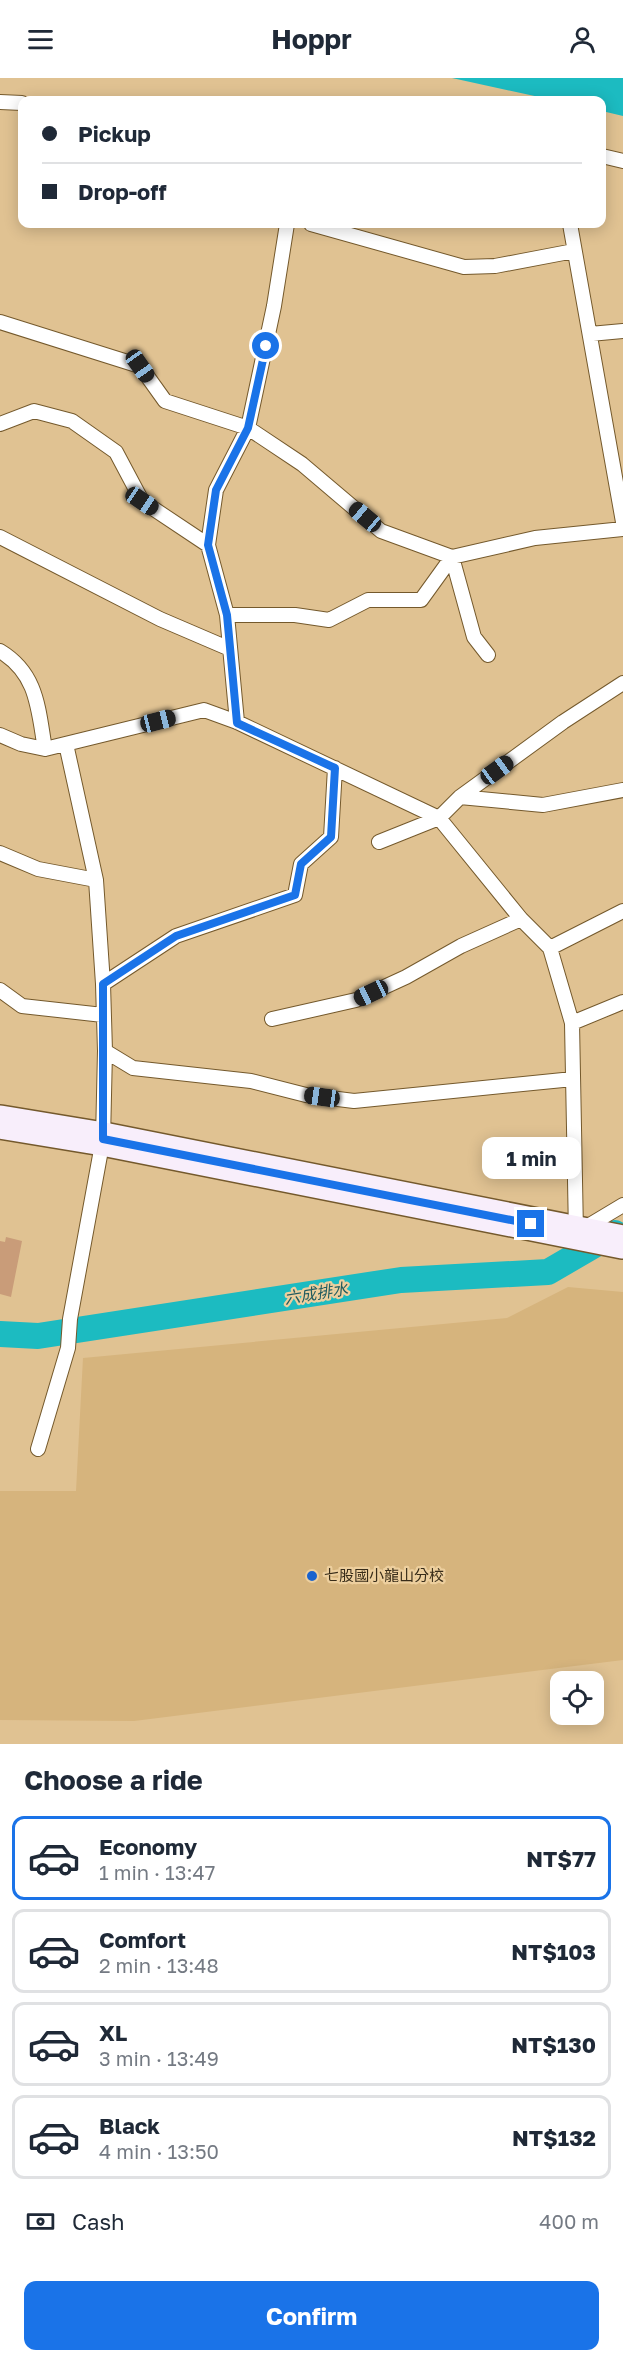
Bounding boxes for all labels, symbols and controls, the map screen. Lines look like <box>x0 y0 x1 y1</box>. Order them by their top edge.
icon: menu <box>24 23 57 56</box>
text: Hoppr <box>271 23 352 55</box>
icon: person <box>566 23 599 56</box>
text: Pickup <box>78 120 151 147</box>
text: Drop-off <box>78 178 167 205</box>
route start <box>252 332 279 359</box>
car <box>122 346 158 386</box>
car <box>122 483 162 519</box>
car <box>345 499 385 535</box>
car <box>138 708 178 734</box>
car <box>477 752 517 788</box>
car <box>351 977 391 1009</box>
car <box>303 1086 341 1108</box>
callout: 1 min <box>482 1137 580 1179</box>
text: 1 min <box>506 1146 557 1170</box>
route end <box>517 1210 544 1237</box>
water label: 六成排水 <box>283 1278 350 1308</box>
place label: 七股國小龍山分校 <box>324 1566 444 1584</box>
marker: 七股國小龍山分校 <box>305 1569 319 1583</box>
map controls <box>550 1671 604 1725</box>
button: locate <box>550 1671 604 1725</box>
text: Choose a ride <box>24 1764 203 1796</box>
icon: car <box>27 1831 81 1885</box>
text: Economy <box>99 1833 197 1860</box>
text: NT$77 <box>526 1845 596 1872</box>
text: 1 min · 13:47 <box>99 1860 215 1884</box>
icon: car <box>27 1924 81 1978</box>
text: Comfort <box>99 1926 186 1953</box>
text: NT$103 <box>511 1938 596 1965</box>
text: 2 min · 13:48 <box>99 1953 219 1977</box>
icon: car <box>27 2017 81 2071</box>
text: XL <box>99 2019 127 2046</box>
text: NT$130 <box>511 2031 596 2058</box>
text: 3 min · 13:49 <box>99 2046 219 2070</box>
icon: car <box>27 2110 81 2164</box>
text: Black <box>99 2112 160 2139</box>
text: NT$132 <box>512 2124 596 2151</box>
text: 4 min · 13:50 <box>99 2139 219 2163</box>
icon: cash <box>24 2205 57 2238</box>
text: Cash <box>72 2208 125 2235</box>
text: 400 m <box>539 2209 599 2233</box>
button: Confirm <box>24 2281 599 2350</box>

